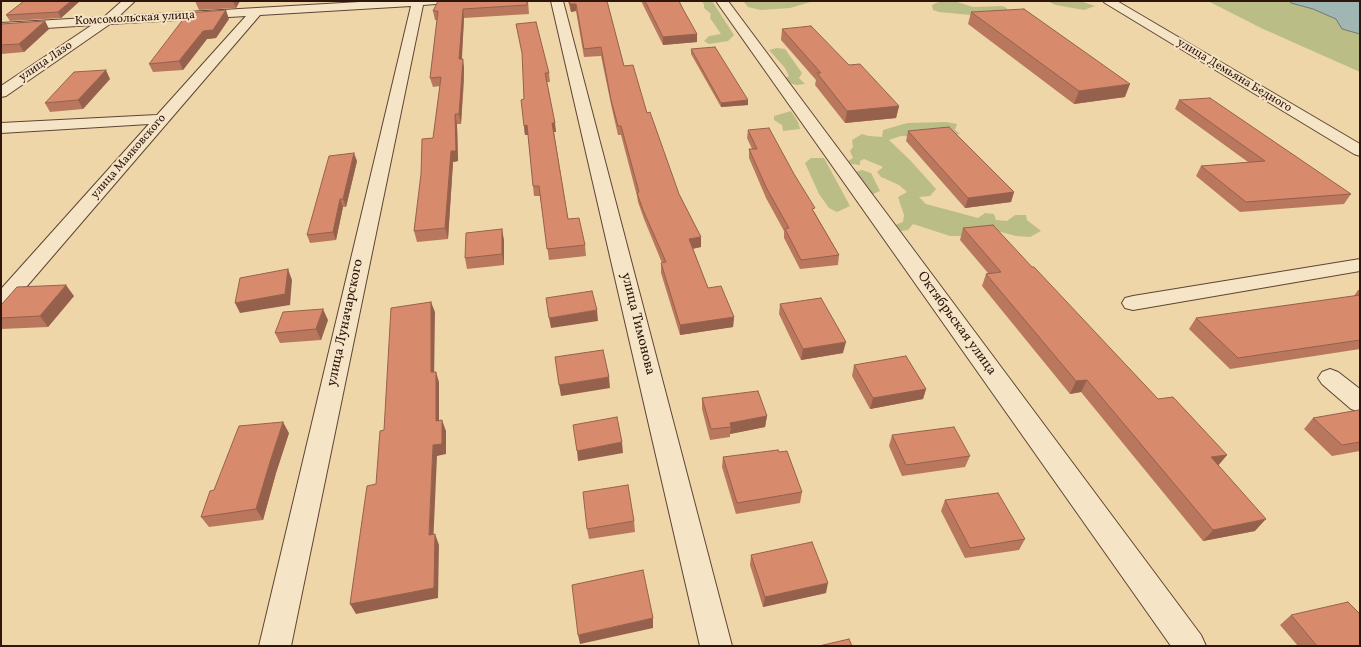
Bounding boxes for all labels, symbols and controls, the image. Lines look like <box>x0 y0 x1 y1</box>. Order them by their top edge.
street label: Комсомольская улица <box>74 9 196 29</box>
street label: улица Демьяна Бедного <box>1174 36 1294 116</box>
street label: улица Лазо <box>16 39 76 85</box>
street label: улица Маяковского <box>88 112 170 202</box>
street label: улица Луначарского <box>324 258 368 388</box>
street label: Октябрьская улица <box>913 269 999 379</box>
street label: улица Тимонова <box>616 271 658 377</box>

